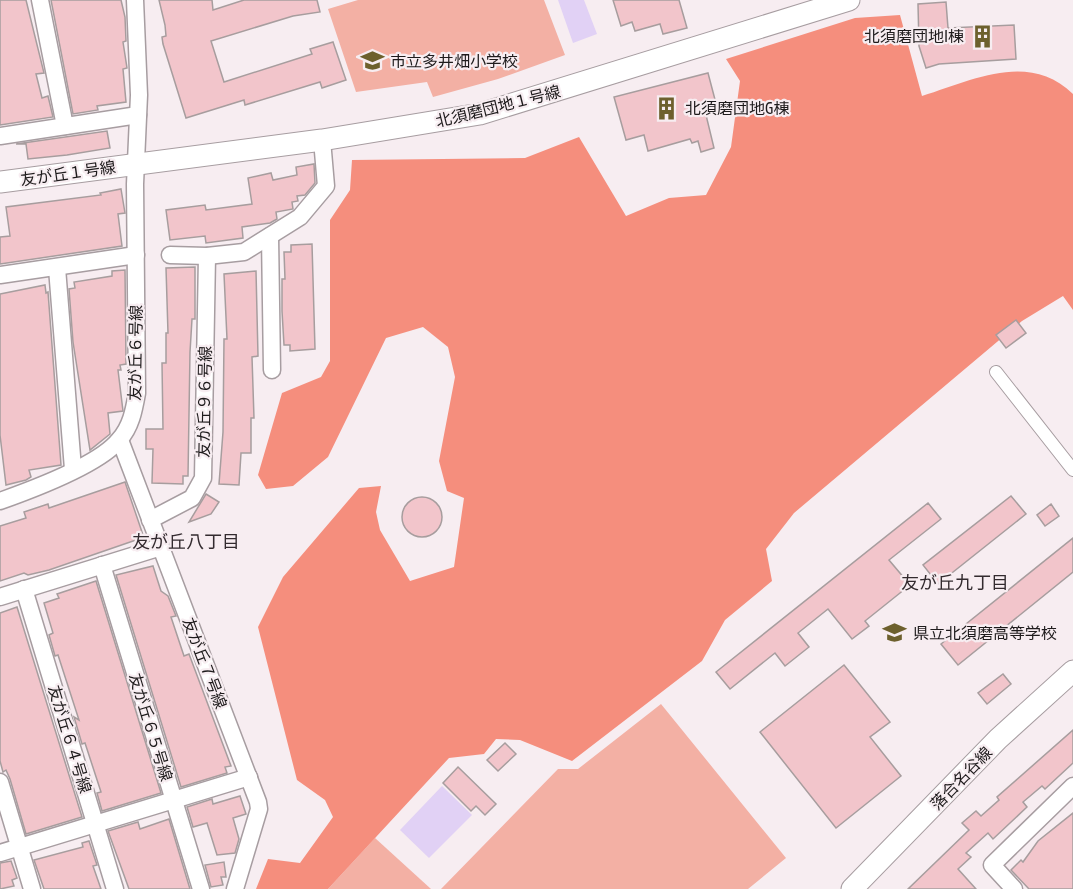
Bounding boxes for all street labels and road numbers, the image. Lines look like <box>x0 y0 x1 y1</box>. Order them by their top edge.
street label: 北須磨団地１号線 <box>434 82 562 130</box>
street label: 友が丘１号線 <box>19 157 117 189</box>
street label: 友が丘６号線 <box>125 305 145 401</box>
street label: 友が丘９６号線 <box>194 346 214 458</box>
street label: 友が丘７号線 <box>179 615 231 711</box>
street label: 友が丘６５号線 <box>126 671 176 783</box>
street label: 友が丘６４号線 <box>45 683 95 795</box>
street label: 落合名谷線 <box>927 743 995 813</box>

